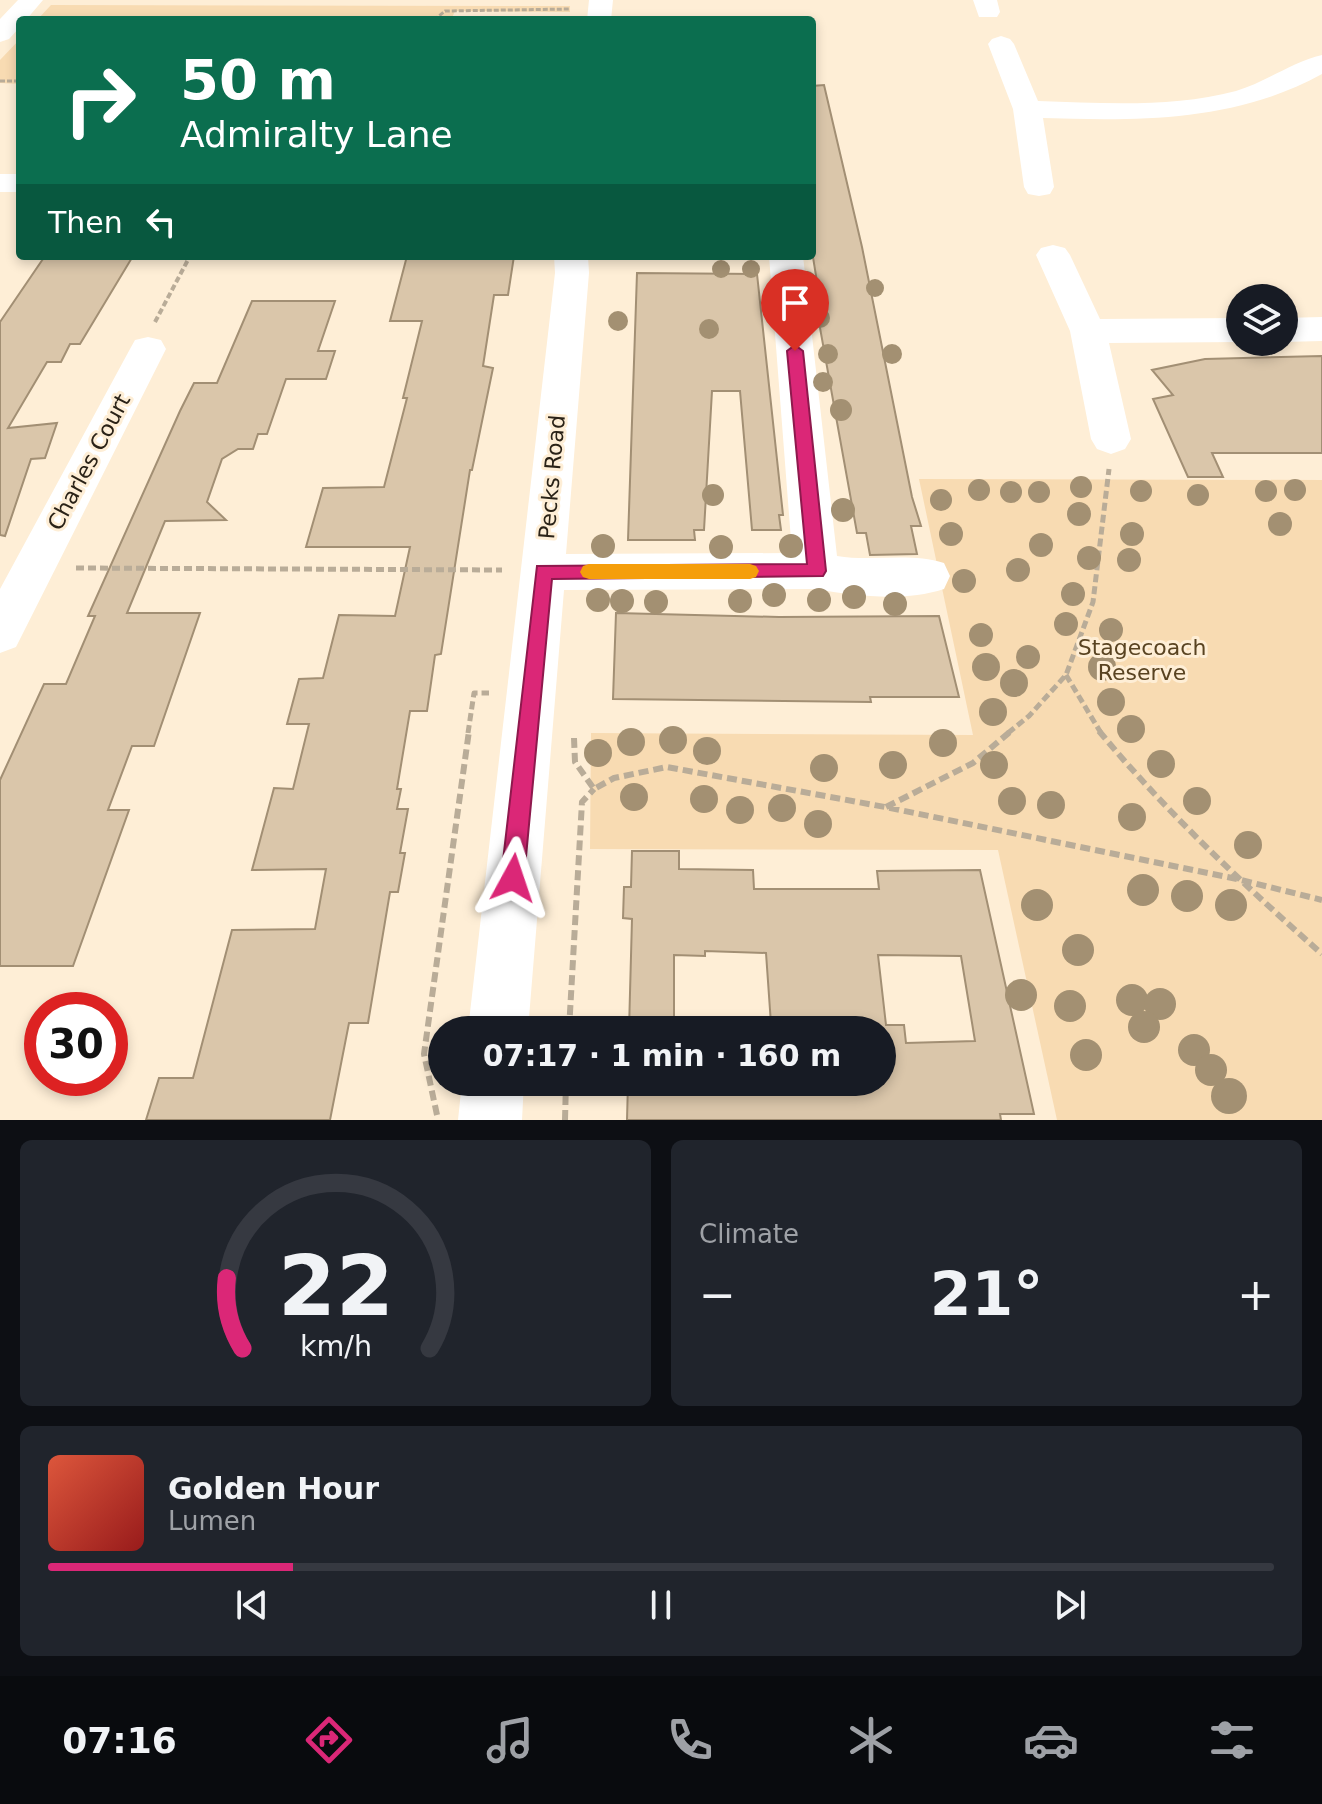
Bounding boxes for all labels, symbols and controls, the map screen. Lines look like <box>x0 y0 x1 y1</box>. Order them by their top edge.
text: 50 m <box>180 47 336 112</box>
icon: right <box>48 48 152 152</box>
text: Admiralty Lane <box>180 114 453 155</box>
icon: left <box>139 200 183 244</box>
text: Then <box>48 205 123 240</box>
pin <box>761 269 829 351</box>
icon: arrive <box>773 281 817 325</box>
map controls <box>1226 284 1298 356</box>
button: layers <box>1226 284 1298 356</box>
street label: Charles Court <box>43 389 136 534</box>
street label: Pecks Road <box>534 414 570 540</box>
park label: Stagecoach Reserve <box>1078 635 1206 685</box>
position arrow <box>471 836 555 920</box>
speed limit sign: 30 <box>24 992 128 1096</box>
text: 07:17 · 1 min · 160 m <box>483 1038 841 1073</box>
text: Climate <box>699 1219 799 1249</box>
text: 22 <box>278 1238 393 1335</box>
text: 21° <box>930 1259 1043 1329</box>
text: − <box>699 1269 736 1320</box>
text: + <box>1237 1269 1274 1320</box>
text: km/h <box>299 1329 372 1363</box>
text: Golden Hour <box>168 1471 379 1506</box>
text: Lumen <box>168 1506 256 1536</box>
icon: previous <box>230 1583 274 1627</box>
icon: pause <box>639 1583 683 1627</box>
icon: next <box>1048 1583 1092 1627</box>
icon: directions <box>301 1712 357 1768</box>
icon: music <box>482 1712 538 1768</box>
icon: phone <box>662 1712 718 1768</box>
icon: climate <box>843 1712 899 1768</box>
icon: car <box>1023 1712 1079 1768</box>
icon: filters <box>1204 1712 1260 1768</box>
text: 07:16 <box>62 1720 177 1761</box>

